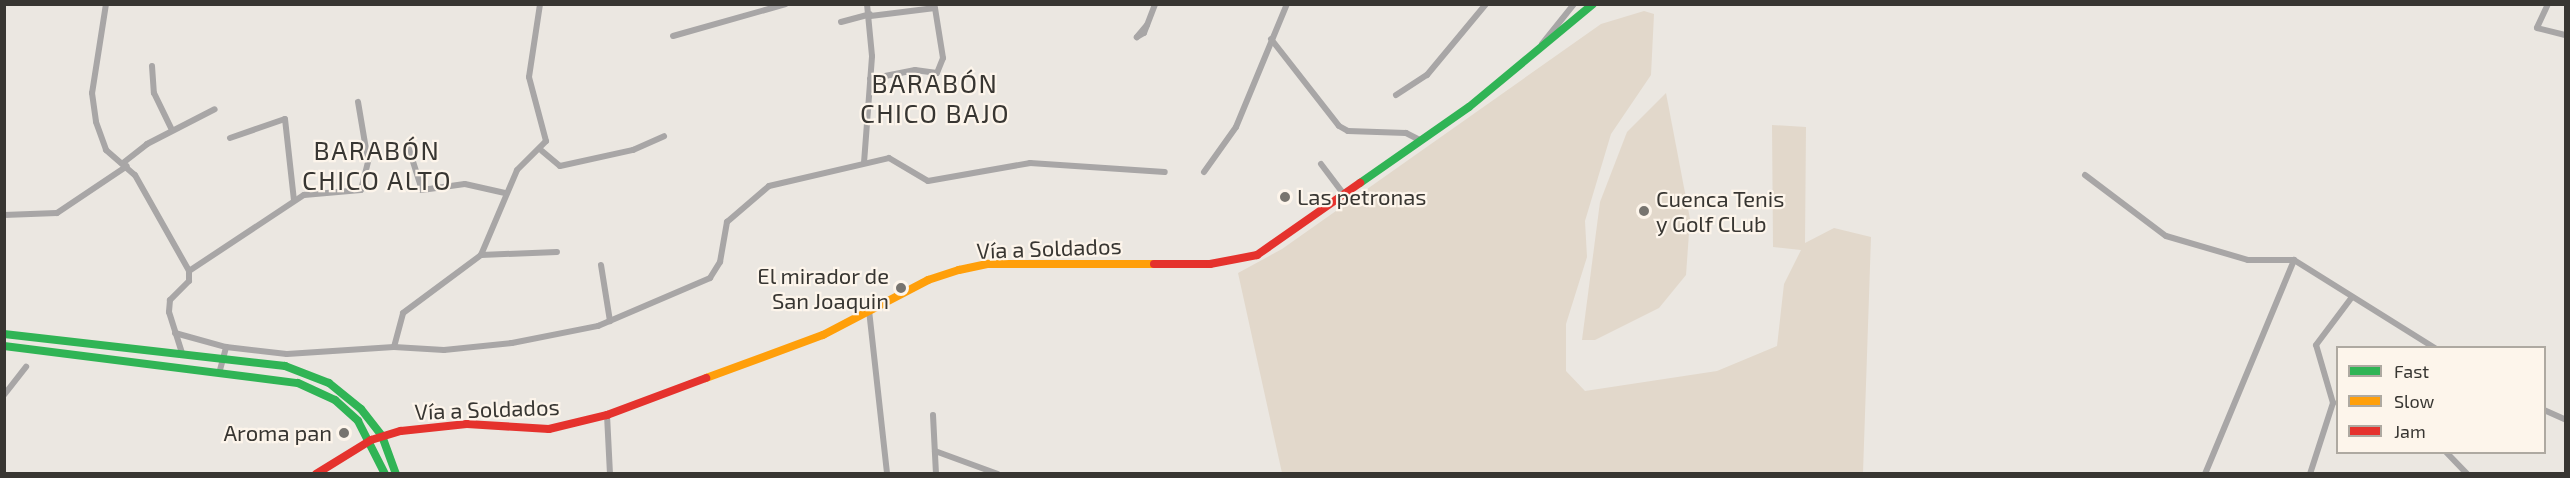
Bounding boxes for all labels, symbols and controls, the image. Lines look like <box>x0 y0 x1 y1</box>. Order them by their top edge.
district label: BARABÓN CHICO BAJO <box>860 67 1010 128</box>
district label: BARABÓN CHICO ALTO <box>302 134 452 195</box>
place label: Las petronas <box>1297 184 1426 210</box>
place label: Cuenca Tenis y Golf CLub <box>1656 185 1785 236</box>
marker: Las petronas <box>1278 190 1292 204</box>
marker: Cuenca Tenis y Golf CLub <box>1637 204 1651 218</box>
street label: Vía a Soldados <box>976 232 1122 264</box>
place label: El mirador de San Joaquin <box>756 262 889 314</box>
marker: El mirador de San Joaquin <box>894 281 908 295</box>
legend <box>2336 346 2546 454</box>
text: Fast <box>2394 360 2429 382</box>
text: Slow <box>2394 390 2434 412</box>
street label: Vía a Soldados <box>414 393 560 425</box>
place label: Aroma pan <box>223 420 332 446</box>
text: Jam <box>2394 420 2426 442</box>
marker: Aroma pan <box>337 426 351 440</box>

